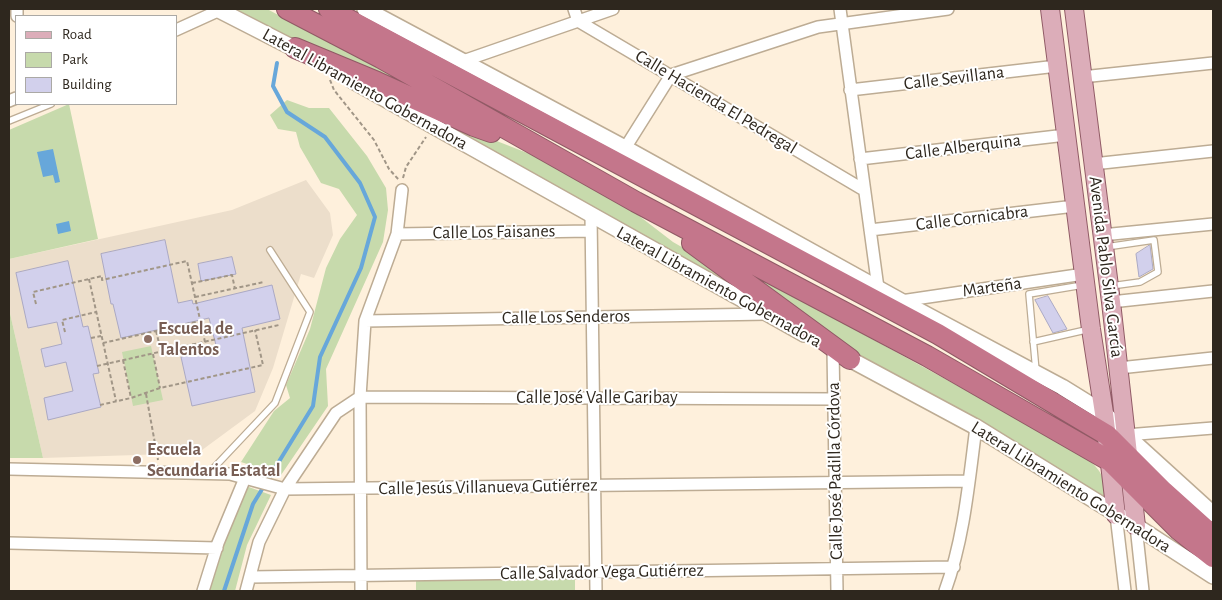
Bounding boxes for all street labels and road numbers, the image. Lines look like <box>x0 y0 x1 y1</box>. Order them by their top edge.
street label: Lateral Libramiento Gobernadora <box>259 23 471 155</box>
street label: Calle Hacienda El Pedregal <box>631 45 801 159</box>
street label: Calle Sevillana <box>903 61 1005 95</box>
street label: Calle Alberquina <box>904 129 1022 165</box>
street label: Avenida Pablo Silva García <box>1084 175 1128 359</box>
street label: Calle Cornicabra <box>915 200 1029 236</box>
street label: Calle Los Faisanes <box>433 220 555 244</box>
street label: Lateral Libramiento Gobernadora <box>613 221 825 353</box>
street label: Marteña <box>961 272 1023 302</box>
street label: Calle Los Senderos <box>502 305 630 329</box>
street label: Calle José Padilla Córdova <box>823 382 847 560</box>
street label: Calle José Valle Garibay <box>516 387 678 409</box>
street label: Lateral Libramiento Gobernadora <box>967 417 1175 557</box>
street label: Calle Jesús Villanueva Gutiérrez <box>378 474 598 500</box>
street label: Calle Salvador Vega Gutiérrez <box>500 559 704 585</box>

